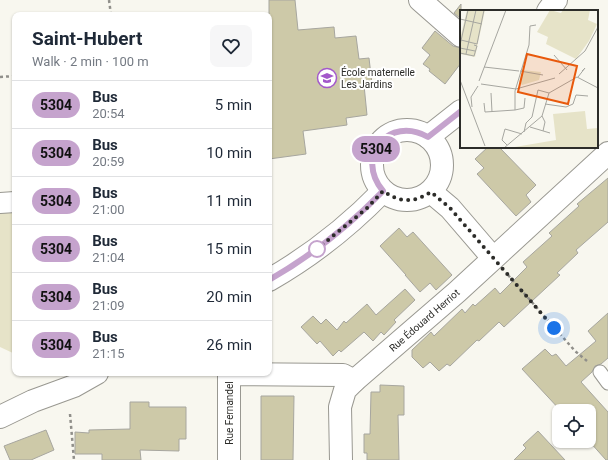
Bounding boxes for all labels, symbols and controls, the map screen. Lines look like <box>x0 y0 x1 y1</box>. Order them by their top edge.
inset map <box>460 10 598 148</box>
button: heart <box>210 25 252 67</box>
text: Saint-Hubert <box>32 27 142 50</box>
text: Walk · 2 min · 100 m <box>32 54 149 69</box>
place label: École maternelle Les Jardins <box>341 66 415 90</box>
school or university icon: École maternelle Les Jardins <box>316 67 338 89</box>
text: Bus <box>92 88 118 106</box>
text: 5 min <box>215 96 252 114</box>
text: 5304 <box>40 97 72 113</box>
text: 20:54 <box>92 106 125 121</box>
text: Bus <box>92 136 118 154</box>
line badge: 5304 <box>348 136 404 162</box>
text: 5304 <box>360 141 392 157</box>
text: 10 min <box>206 144 252 162</box>
text: 5304 <box>40 145 72 161</box>
text: 20:59 <box>92 154 125 169</box>
text: Bus <box>92 184 118 202</box>
text: 11 min <box>206 192 252 210</box>
text: 5304 <box>40 193 72 209</box>
text: 21:00 <box>92 202 125 217</box>
text: Bus <box>92 232 118 250</box>
text: 15 min <box>206 240 252 258</box>
unlabelled marker <box>308 240 326 258</box>
text: 5304 <box>40 241 72 257</box>
text: 21:04 <box>92 250 125 265</box>
text: Bus <box>92 280 118 298</box>
street label: Rue Édouard Herriot <box>386 286 462 354</box>
text: 20 min <box>206 288 252 306</box>
text: 5304 <box>40 289 72 305</box>
text: 21:09 <box>92 298 125 313</box>
your location <box>544 318 564 338</box>
text: Bus <box>92 328 118 346</box>
text: 26 min <box>206 336 252 354</box>
text: 5304 <box>40 337 72 353</box>
text: 21:15 <box>92 346 125 361</box>
street label: Rue Fernandel <box>224 381 235 445</box>
map controls <box>552 404 596 448</box>
button: locate <box>552 404 596 448</box>

